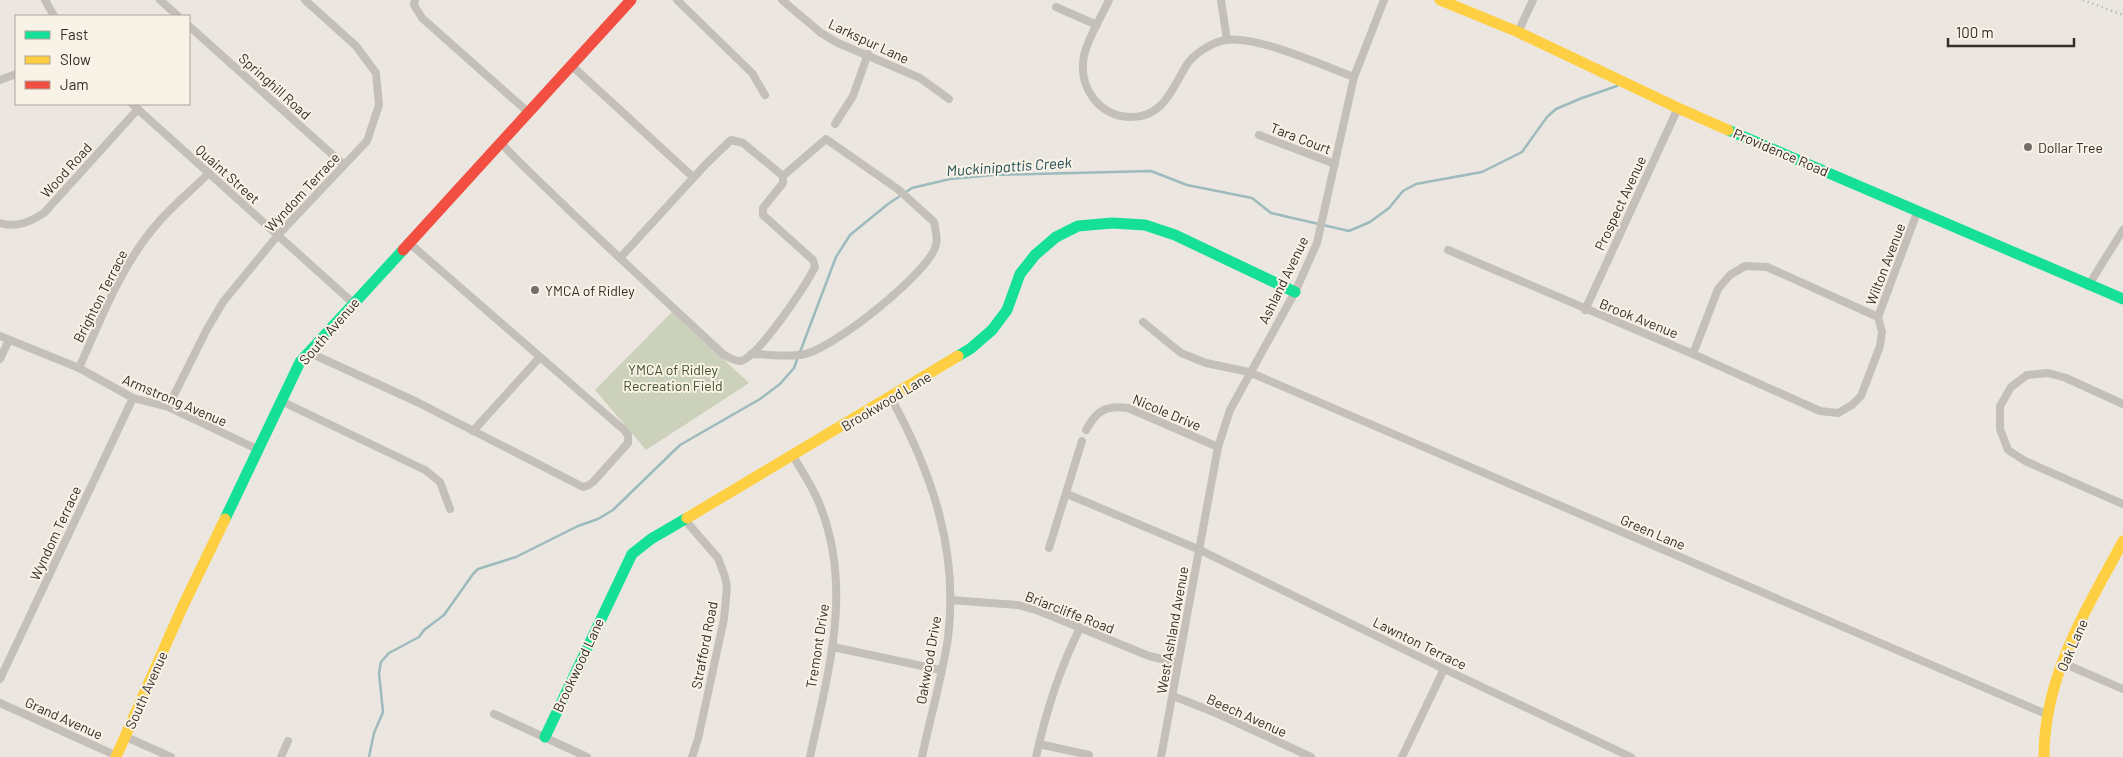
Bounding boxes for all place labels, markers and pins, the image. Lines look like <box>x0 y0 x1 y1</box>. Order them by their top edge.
place label: Dollar Tree <box>2038 139 2103 156</box>
marker: Dollar Tree <box>2022 141 2034 153</box>
place label: YMCA of Ridley <box>545 282 635 299</box>
marker: YMCA of Ridley <box>529 284 541 296</box>

